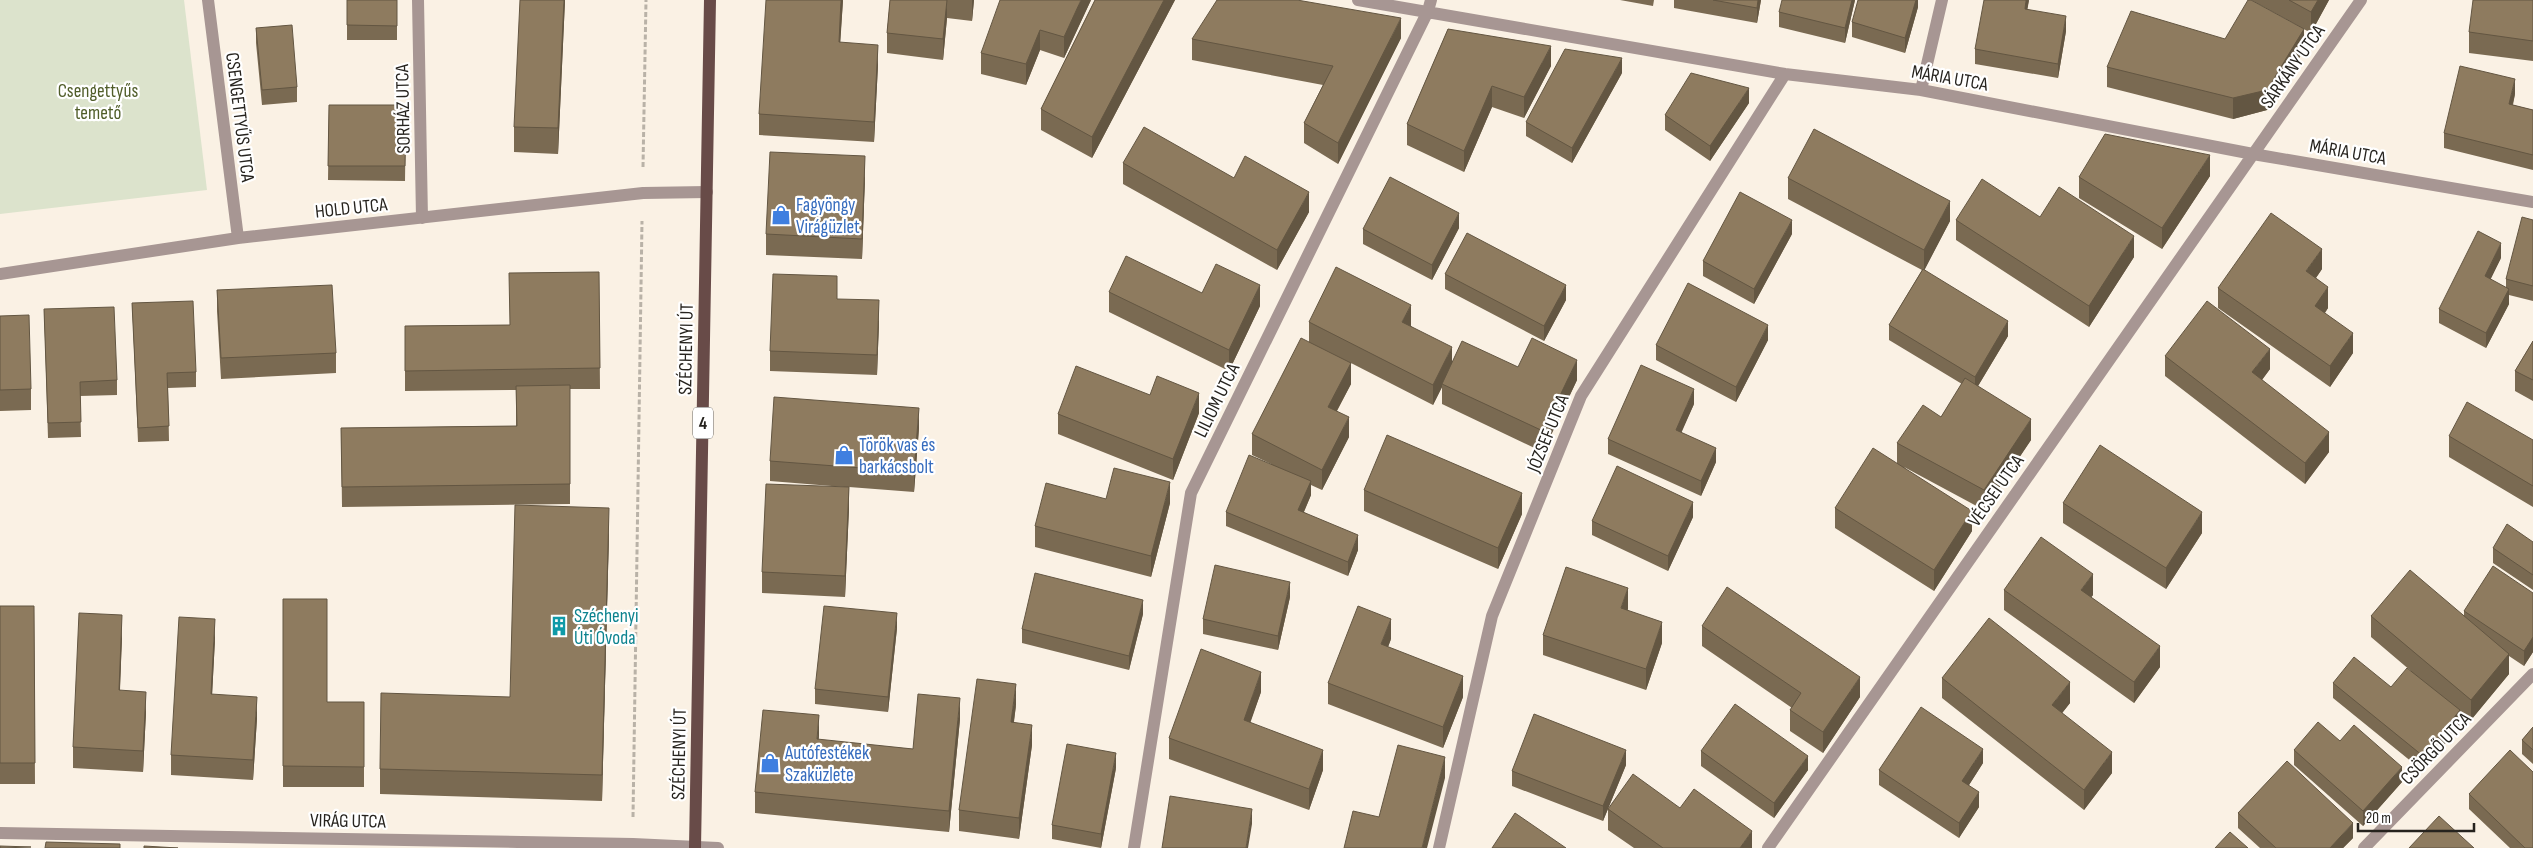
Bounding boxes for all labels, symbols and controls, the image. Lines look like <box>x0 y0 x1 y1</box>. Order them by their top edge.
street label: SÁRKÁNY UTCA <box>2256 20 2331 113</box>
street label: CSENGETTYŰS UTCA <box>220 51 259 184</box>
street label: MÁRIA UTCA <box>1910 60 1991 97</box>
street label: SORHÁZ UTCA <box>391 63 416 154</box>
park label: Csengettyűs temető <box>58 80 138 125</box>
street label: MÁRIA UTCA <box>2308 134 2389 171</box>
street label: HOLD UTCA <box>314 193 389 224</box>
place label: Fagyöngy Virágüzlet <box>796 194 860 239</box>
shop icon: Fagyöngy Virágüzlet <box>770 204 792 226</box>
street label: SZÉCHENYI ÚT <box>674 303 699 395</box>
street label: LILIOM UTCA <box>1190 359 1246 441</box>
street label: JÓZSEF UTCA <box>1522 391 1575 477</box>
road number: 4 <box>693 408 713 438</box>
place label: Török vas és barkácsbolt <box>859 434 936 479</box>
shop icon: Török vas és barkácsbolt <box>833 444 855 466</box>
street label: VÉCSEI UTCA <box>1963 450 2030 531</box>
place label: Széchenyi Úti Óvoda <box>574 605 639 650</box>
building icon: Széchenyi Úti Óvoda <box>548 615 570 637</box>
street label: SZÉCHENYI ÚT <box>667 708 692 800</box>
street label: CSÖRGŐ UTCA <box>2396 708 2477 790</box>
place label: Autófestékek Szaküzlete <box>784 742 870 787</box>
shop icon: Autófestékek Szaküzlete <box>759 752 781 774</box>
scale bar <box>2358 800 2474 832</box>
street label: VIRÁG UTCA <box>310 809 387 834</box>
text: 20 m <box>2366 809 2391 828</box>

